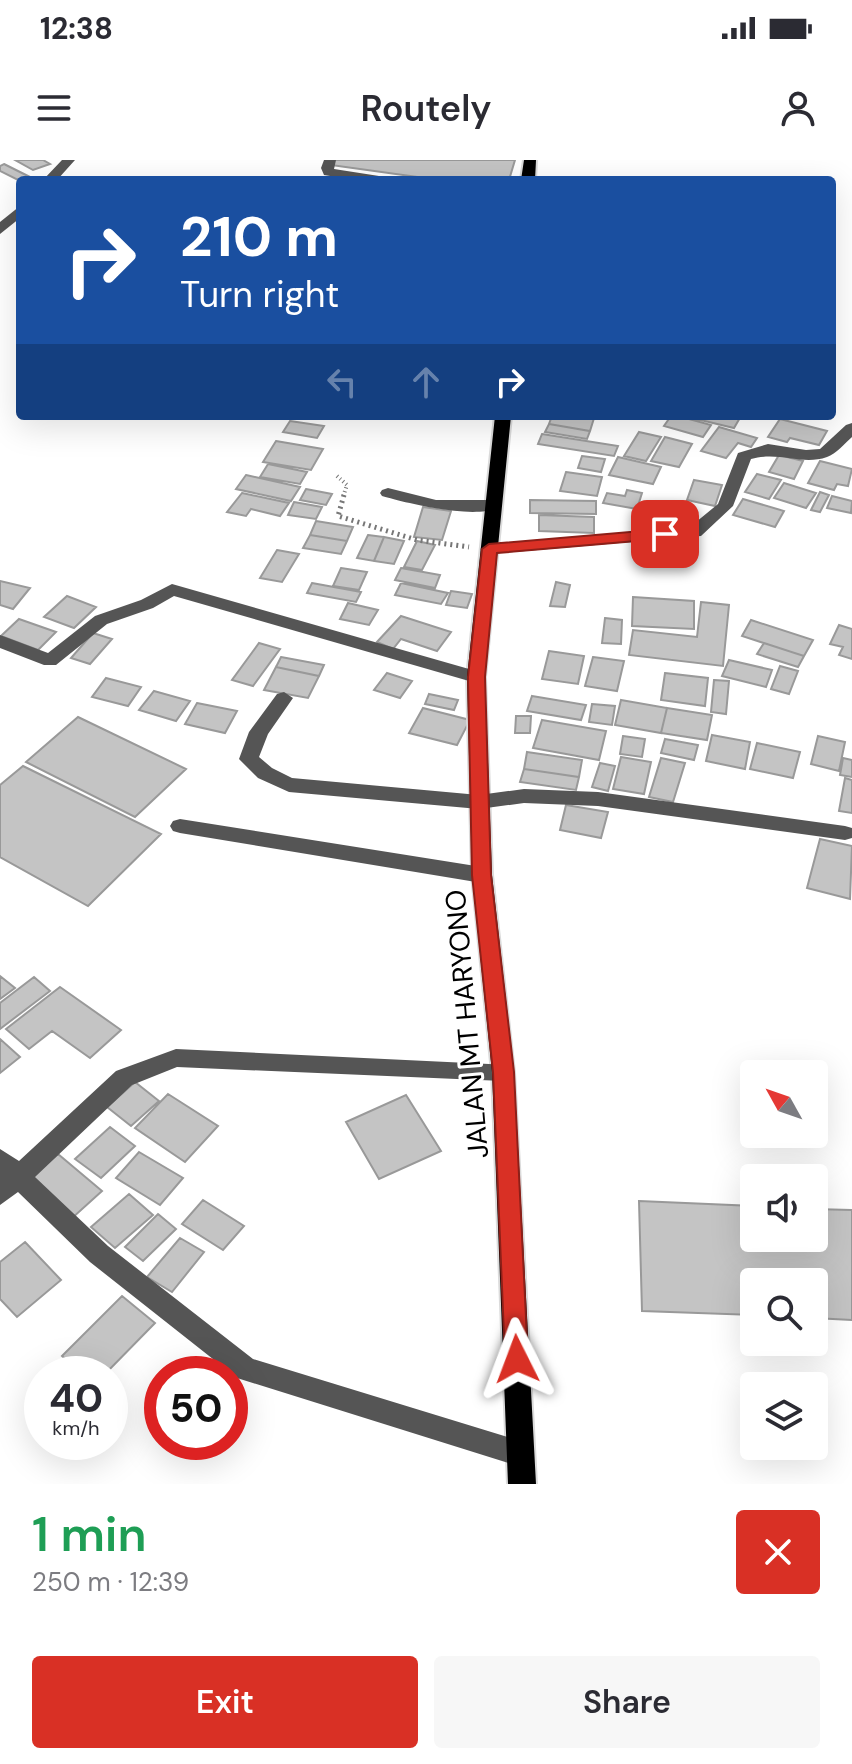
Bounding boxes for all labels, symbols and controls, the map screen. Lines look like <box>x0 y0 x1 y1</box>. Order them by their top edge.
text: 12:38 <box>40 9 113 48</box>
text: Routely <box>360 85 492 132</box>
icon: menu <box>32 86 76 130</box>
icon: person <box>776 86 820 130</box>
text: 210 m <box>180 200 338 273</box>
icon: right <box>48 208 152 312</box>
text: Turn right <box>180 271 339 318</box>
icon: left <box>320 360 364 404</box>
icon: ahead <box>404 360 448 404</box>
icon: right <box>488 360 532 404</box>
pin <box>631 500 699 568</box>
icon: arrive <box>643 512 687 556</box>
street label: JALAN MT HARYONO <box>437 888 497 1160</box>
north arrow <box>740 1060 828 1148</box>
map controls <box>740 1060 828 1460</box>
button: sound <box>740 1164 828 1252</box>
button: search <box>740 1268 828 1356</box>
position arrow <box>475 1317 559 1401</box>
speed limit sign: 50 <box>144 1356 248 1460</box>
text: 40 <box>49 1372 103 1424</box>
button: layers <box>740 1372 828 1460</box>
text: km/h <box>52 1415 100 1441</box>
text: 1 min <box>32 1503 147 1566</box>
button: close <box>736 1510 820 1594</box>
text: 250 m · 12:39 <box>32 1565 189 1599</box>
button: Exit <box>32 1656 418 1748</box>
button: Share <box>434 1656 820 1748</box>

